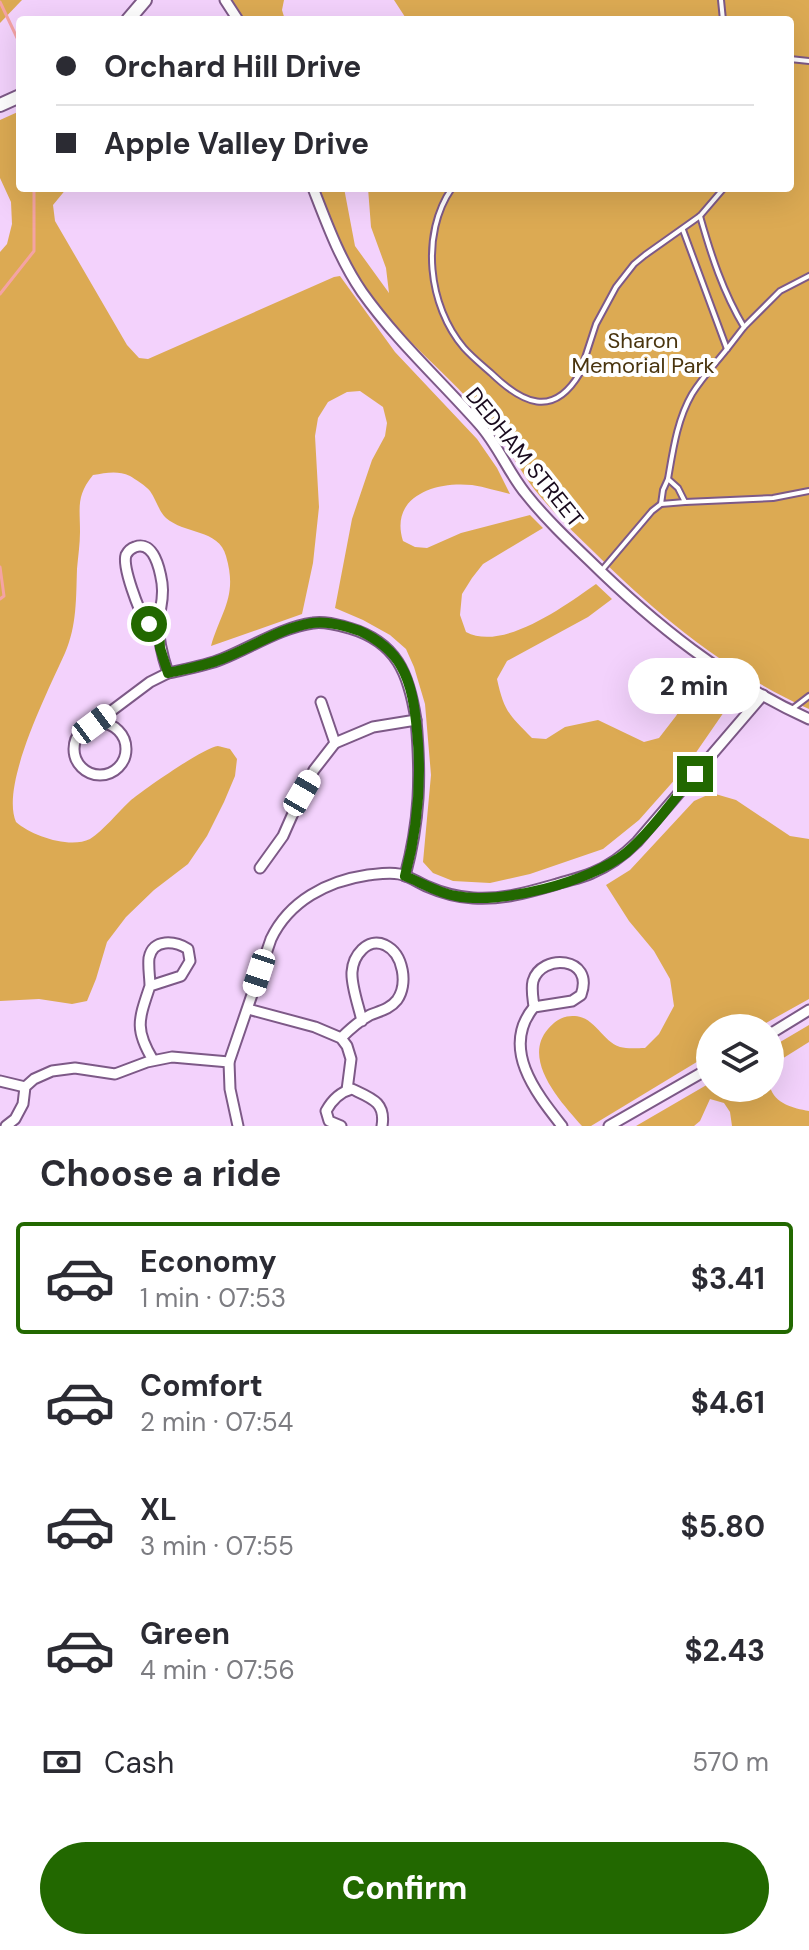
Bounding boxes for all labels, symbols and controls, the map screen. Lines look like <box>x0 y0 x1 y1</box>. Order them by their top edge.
text: Orchard Hill Drive <box>104 47 361 86</box>
text: Apple Valley Drive <box>104 124 369 163</box>
park label: Sharon Memorial Park <box>571 326 715 380</box>
street label: DEDHAM STREET <box>459 381 590 533</box>
route start <box>131 606 167 642</box>
callout: 2 min <box>629 658 761 714</box>
text: 2 min <box>660 669 728 703</box>
car <box>68 700 120 748</box>
route end <box>677 756 713 792</box>
car <box>280 766 324 820</box>
car <box>240 946 278 1000</box>
map controls <box>696 1014 784 1102</box>
button: layers <box>696 1014 784 1102</box>
text: Choose a ride <box>40 1150 281 1197</box>
icon: car <box>44 1242 116 1314</box>
text: Economy <box>140 1242 277 1281</box>
text: $3.41 <box>691 1259 765 1298</box>
text: 1 min · 07:53 <box>140 1281 286 1315</box>
icon: car <box>44 1366 116 1438</box>
text: Comfort <box>140 1366 263 1405</box>
text: $4.61 <box>691 1383 765 1422</box>
text: 2 min · 07:54 <box>140 1405 293 1439</box>
icon: car <box>44 1490 116 1562</box>
text: XL <box>140 1490 177 1529</box>
text: $5.80 <box>681 1507 765 1546</box>
text: 3 min · 07:55 <box>140 1529 294 1563</box>
icon: car <box>44 1614 116 1686</box>
text: Green <box>140 1614 230 1653</box>
text: $2.43 <box>684 1631 765 1670</box>
text: 4 min · 07:56 <box>140 1653 295 1687</box>
icon: cash <box>40 1740 84 1784</box>
text: Cash <box>104 1743 174 1782</box>
text: 570 m <box>692 1745 769 1779</box>
button: Confirm <box>40 1842 769 1934</box>

